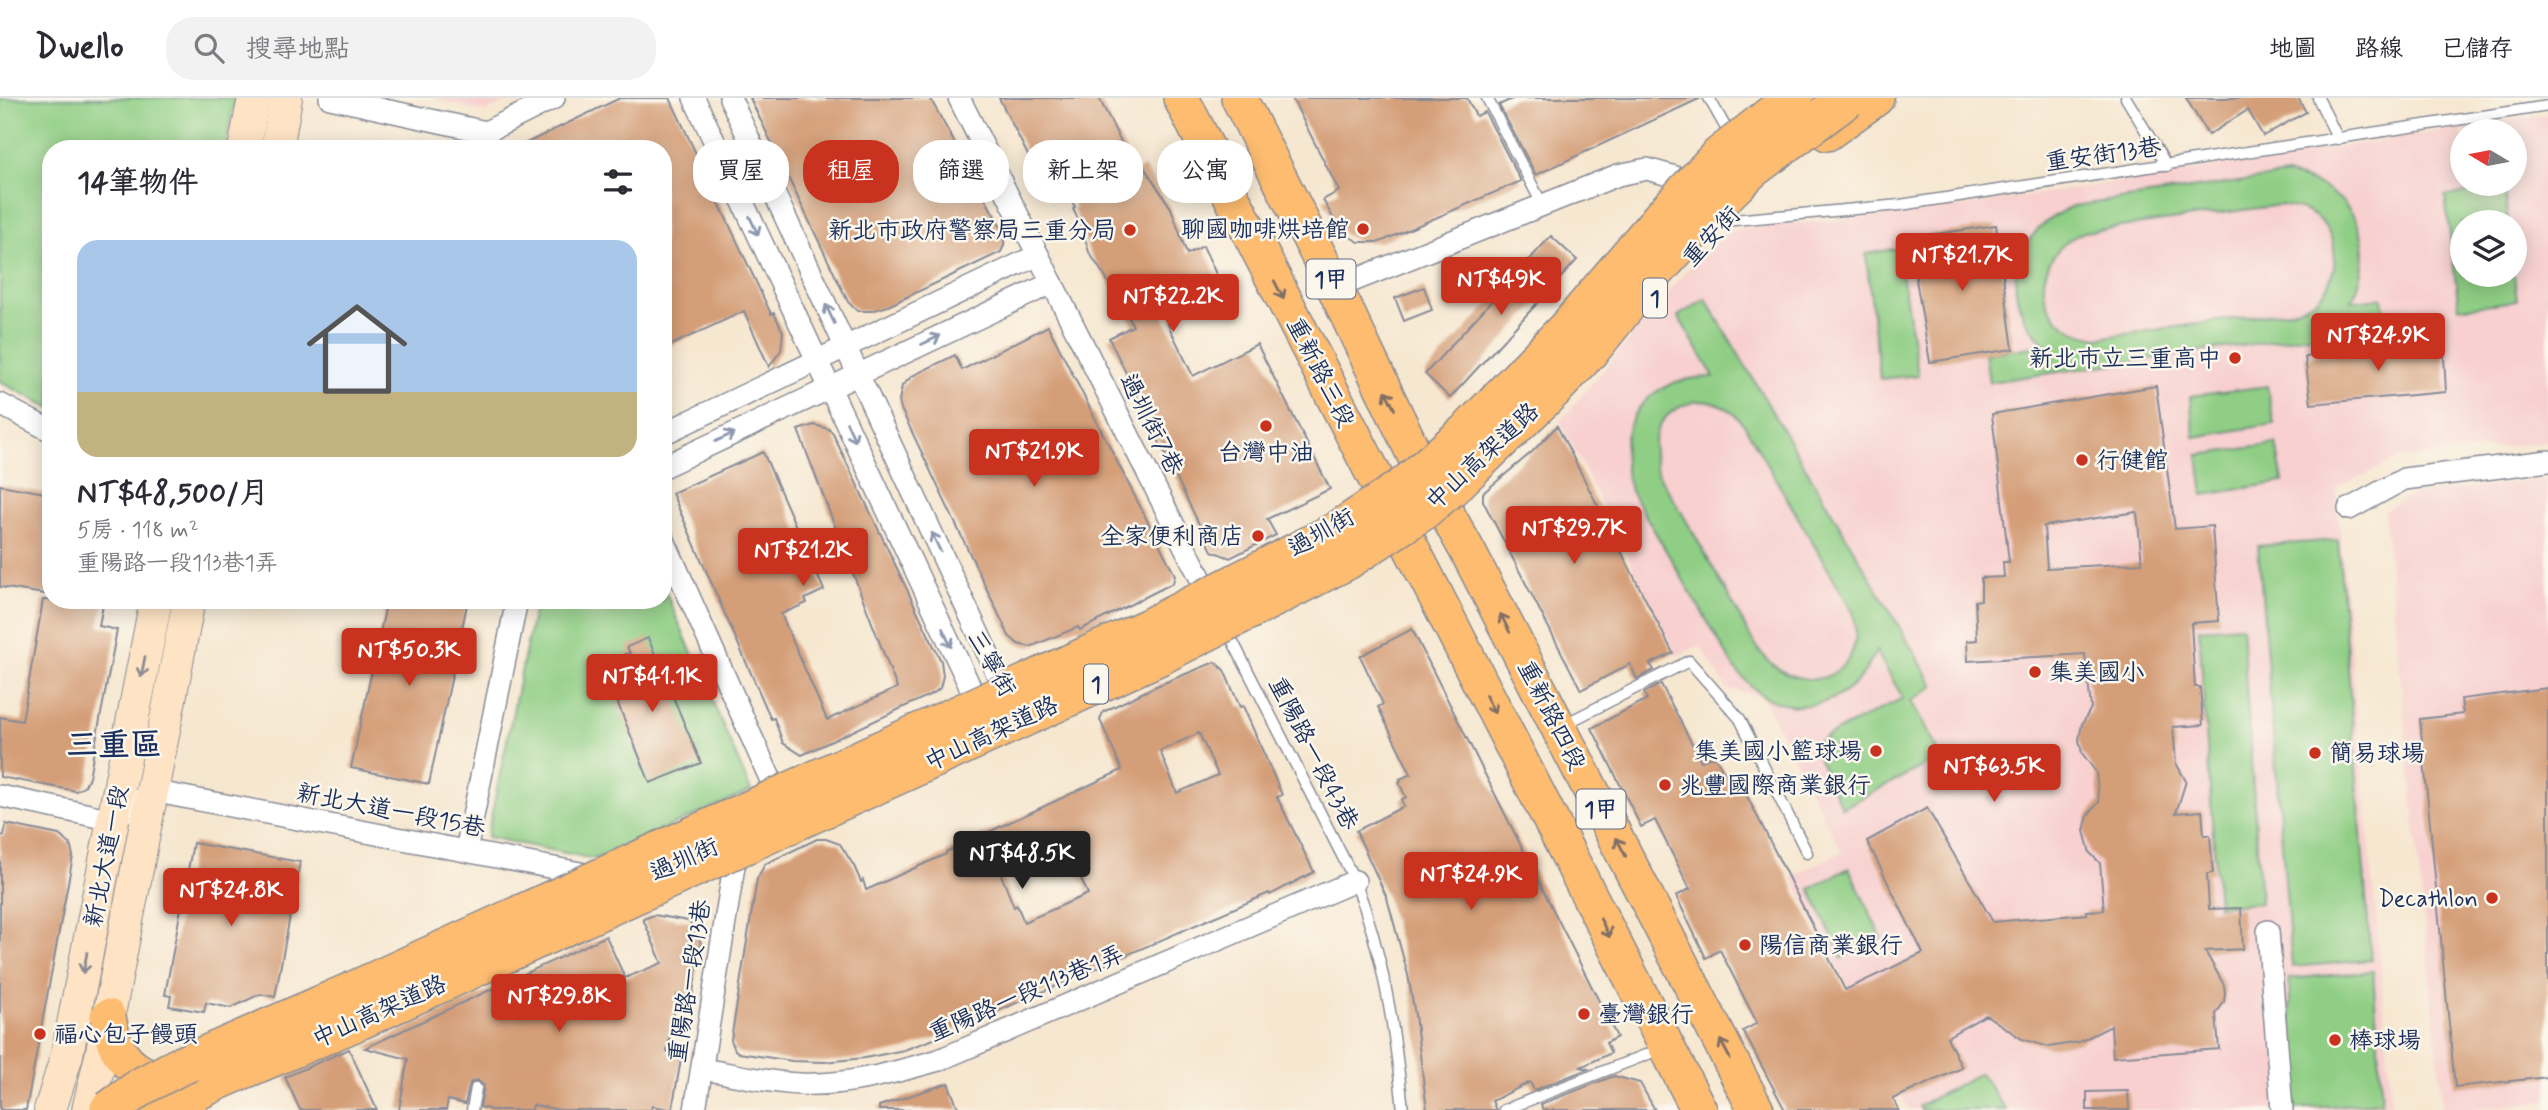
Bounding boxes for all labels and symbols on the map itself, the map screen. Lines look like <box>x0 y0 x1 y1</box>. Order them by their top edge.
north arrow <box>2450 119 2527 196</box>
street label: 重安街13巷 <box>2043 132 2163 179</box>
street label: 重安街 <box>1676 200 1748 274</box>
one-way arrow <box>748 215 761 236</box>
place label: 聊國咖啡烘培館 <box>1181 215 1349 246</box>
place label: 新北市政府警察局三重分局 <box>828 216 1116 247</box>
marker: 聊國咖啡烘培館 <box>1355 221 1371 237</box>
marker: 新北市政府警察局三重分局 <box>1122 222 1138 238</box>
pin: NT$21.7K <box>1890 234 2034 293</box>
pin: NT$49K <box>1444 258 1558 317</box>
road number: 1甲 <box>1306 260 1356 298</box>
pin: NT$22.2K <box>1101 274 1245 334</box>
one-way arrow <box>1272 279 1286 300</box>
road number: 1 <box>1643 279 1667 318</box>
one-way arrow <box>823 304 836 325</box>
street label: 重新路三段 <box>1279 312 1361 433</box>
pin: NT$24.9K <box>2306 314 2450 373</box>
one-way arrow <box>919 333 941 346</box>
place label: 新北市立三重高中 <box>2029 344 2221 375</box>
marker: 新北市立三重高中 <box>2227 350 2243 366</box>
street label: 過圳街7巷 <box>1112 368 1190 481</box>
one-way arrow <box>1382 390 1396 411</box>
street label: 中山高架道路 <box>1420 397 1546 518</box>
marker: 台灣中油 <box>1258 418 1274 434</box>
one-way arrow <box>845 421 858 442</box>
one-way arrow <box>714 430 735 444</box>
pin: NT$21.9K <box>962 430 1106 489</box>
place label: 台灣中油 <box>1218 438 1314 469</box>
place label: 行健館 <box>2096 446 2168 477</box>
marker: 行健館 <box>2074 452 2090 468</box>
street label: 過圳街 <box>1283 502 1361 565</box>
pin: NT$29.7K <box>1502 506 1646 566</box>
place label: 全家便利商店 <box>1100 522 1244 553</box>
pin: NT$21.2K <box>731 528 875 588</box>
marker: 全家便利商店 <box>1250 528 1266 544</box>
one-way arrow <box>929 532 942 553</box>
one-way arrow <box>1497 613 1511 634</box>
street label: 三寧街 <box>959 625 1022 703</box>
one-way arrow <box>941 627 955 648</box>
pin: NT$50.3K <box>337 628 481 688</box>
pin: NT$41.1K <box>580 654 724 714</box>
one-way arrow <box>135 655 149 678</box>
street label: 重新路四段 <box>1510 655 1592 776</box>
place label: 集美國小 <box>2049 658 2145 689</box>
road number: 1 <box>1084 664 1108 704</box>
marker: 集美國小 <box>2027 664 2043 680</box>
street label: 重陽路一段43巷 <box>1261 672 1365 836</box>
street label: 中山高架道路 <box>920 690 1063 779</box>
one-way arrow <box>1484 693 1498 713</box>
district label: 三重區 <box>66 725 162 767</box>
place label: 集美國小籃球場 <box>1694 737 1862 768</box>
place label: 簡易球場 <box>2329 739 2425 770</box>
marker: 集美國小籃球場 <box>1868 743 1884 759</box>
pin: NT$63.5K <box>1922 744 2066 804</box>
marker: 簡易球場 <box>2307 745 2323 761</box>
place label: 兆豐國際商業銀行 <box>1679 771 1871 802</box>
marker: 兆豐國際商業銀行 <box>1657 777 1673 793</box>
street label: 新北大道一段15巷 <box>294 778 488 845</box>
street label: 新北大道一段 <box>79 783 136 930</box>
road number: 1甲 <box>1576 790 1626 828</box>
street label: 過圳街 <box>645 832 724 889</box>
pin: NT$48.5K <box>950 832 1094 891</box>
one-way arrow <box>1613 837 1627 858</box>
pin: NT$24.9K <box>1399 852 1543 912</box>
pin: NT$24.8K <box>159 868 303 928</box>
place label: Decathlon <box>2378 884 2478 915</box>
marker: Decathlon <box>2484 890 2500 906</box>
street label: 重陽路一段13巷 <box>662 897 719 1065</box>
one-way arrow <box>1599 917 1613 938</box>
place label: 陽信商業銀行 <box>1759 931 1903 962</box>
marker: 陽信商業銀行 <box>1737 937 1753 953</box>
street label: 重陽路一段113巷1弄 <box>924 939 1129 1050</box>
one-way arrow <box>77 951 91 974</box>
street label: 中山高架道路 <box>308 969 452 1056</box>
pin: NT$29.8K <box>487 974 631 1034</box>
place label: 臺灣銀行 <box>1598 1000 1694 1031</box>
marker: 臺灣銀行 <box>1576 1006 1592 1022</box>
place label: 福心包子饅頭 <box>54 1020 198 1051</box>
marker: 福心包子饅頭 <box>32 1026 48 1042</box>
place label: 棒球場 <box>2349 1026 2421 1057</box>
marker: 棒球場 <box>2327 1032 2343 1048</box>
one-way arrow <box>1718 1039 1731 1060</box>

